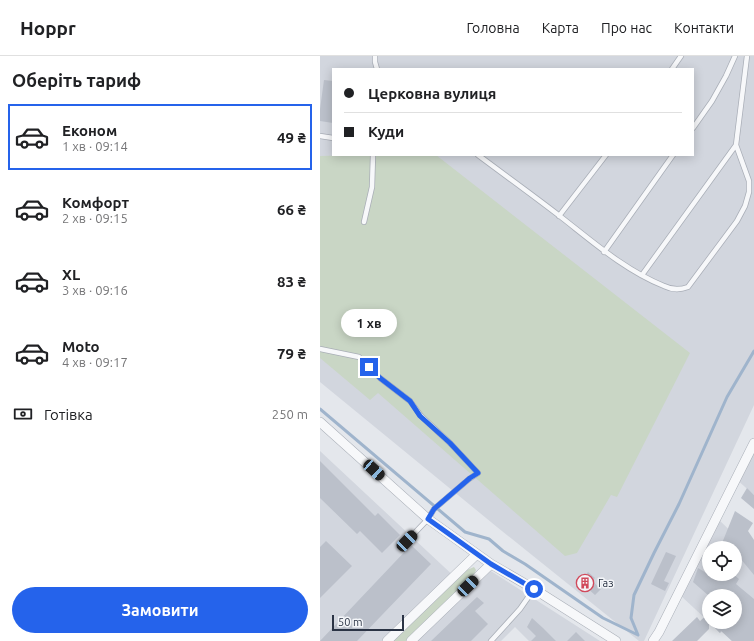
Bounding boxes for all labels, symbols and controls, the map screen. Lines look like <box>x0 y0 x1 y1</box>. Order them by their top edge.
text: Hoppr <box>20 17 76 39</box>
text: Головна <box>466 20 520 36</box>
text: Карта <box>542 20 579 36</box>
text: Про нас <box>601 20 652 36</box>
text: Контакти <box>674 20 734 36</box>
text: Оберіть тариф <box>12 70 141 90</box>
text: Церковна вулиця <box>368 85 496 102</box>
icon: car <box>14 119 50 155</box>
text: Економ <box>62 122 117 139</box>
text: Куди <box>368 123 404 140</box>
text: 49 ₴ <box>277 129 306 146</box>
text: 1 хв · 09:14 <box>62 139 128 153</box>
icon: car <box>14 191 50 227</box>
text: Комфорт <box>62 194 129 211</box>
text: 66 ₴ <box>277 201 306 218</box>
text: 2 хв · 09:15 <box>62 211 128 225</box>
icon: car <box>14 263 50 299</box>
text: XL <box>62 266 80 283</box>
text: 83 ₴ <box>277 273 306 290</box>
text: 3 хв · 09:16 <box>62 283 128 297</box>
callout: 1 хв <box>341 309 397 337</box>
text: 1 хв <box>356 316 382 330</box>
icon: car <box>14 335 50 371</box>
text: Moto <box>62 338 100 355</box>
text: 79 ₴ <box>277 345 306 362</box>
text: 4 хв · 09:17 <box>62 355 128 369</box>
route end <box>360 358 378 376</box>
icon: cash <box>12 403 34 425</box>
text: Готівка <box>44 406 93 423</box>
text: 250 m <box>272 407 308 421</box>
car <box>361 458 387 482</box>
car <box>394 528 420 554</box>
map controls <box>702 541 742 629</box>
button: locate <box>702 541 742 581</box>
car <box>455 573 481 599</box>
building icon: Газ <box>575 573 595 593</box>
place label: Газ <box>598 577 613 589</box>
route start <box>525 580 543 598</box>
button: Замовити <box>12 587 308 633</box>
button: layers <box>702 589 742 629</box>
scale bar <box>332 613 404 632</box>
text: 50 m <box>338 616 362 628</box>

